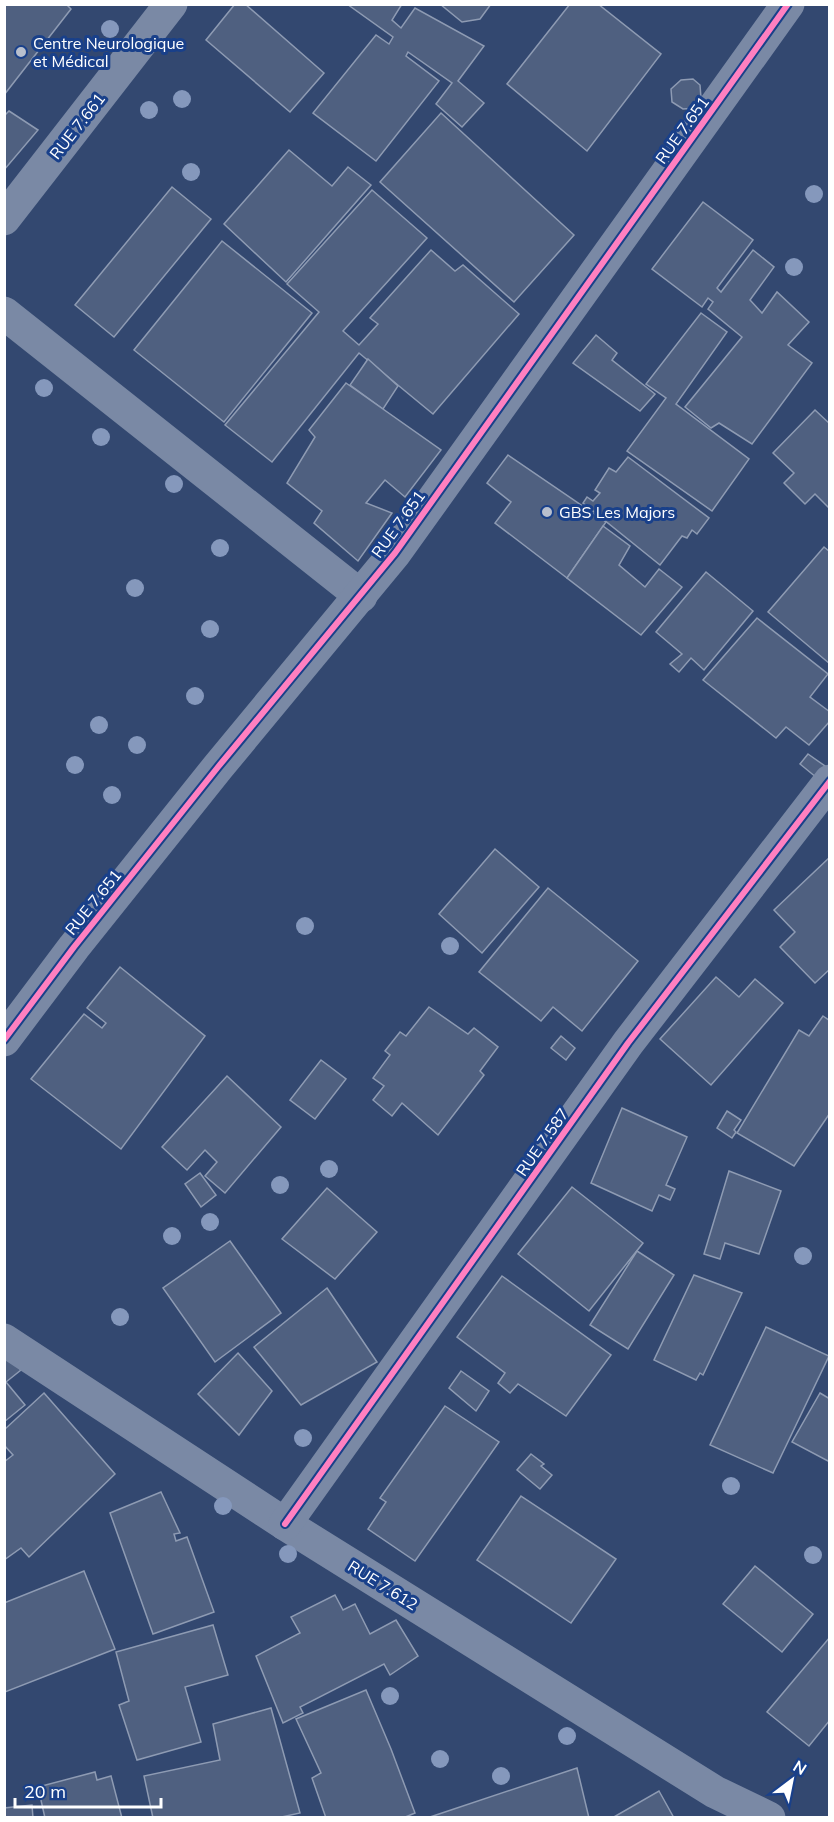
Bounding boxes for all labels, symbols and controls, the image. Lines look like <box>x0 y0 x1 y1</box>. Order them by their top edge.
place label: Centre Neurologique et Médical <box>33 33 184 71</box>
marker: Centre Neurologique et Médical <box>14 45 28 59</box>
street label: RUE 7.661 <box>45 89 109 163</box>
street label: RUE 7.651 <box>651 92 713 168</box>
street label: RUE 7.651 <box>367 486 429 562</box>
place label: GBS Les Majors <box>559 502 675 522</box>
marker: GBS Les Majors <box>540 505 554 519</box>
street label: RUE 7.651 <box>61 865 125 939</box>
street label: RUE 7.587 <box>511 1104 573 1180</box>
street label: RUE 7.612 <box>344 1556 422 1614</box>
north arrow <box>762 1750 822 1810</box>
text: N <box>790 1756 810 1779</box>
scale bar <box>15 1771 160 1809</box>
text: 20 m <box>24 1780 66 1803</box>

